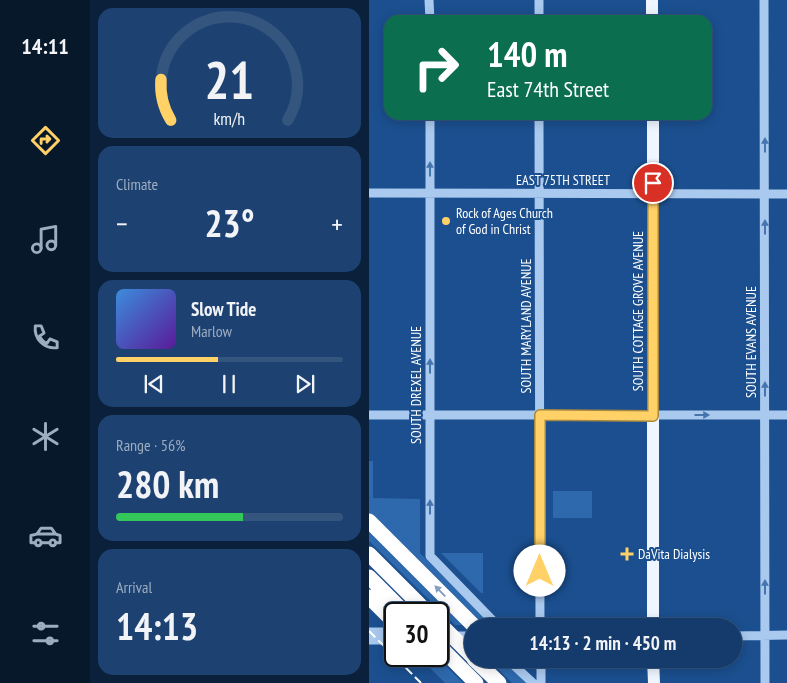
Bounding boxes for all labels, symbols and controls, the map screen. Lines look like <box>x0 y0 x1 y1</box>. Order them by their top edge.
text: 140 m <box>487 31 568 77</box>
text: 14:11 <box>21 32 69 60</box>
icon: right <box>404 35 469 100</box>
text: 21 <box>205 46 254 113</box>
text: East 74th Street <box>487 75 609 103</box>
text: km/h <box>214 107 245 130</box>
icon: directions <box>28 123 63 158</box>
one-way arrow <box>761 137 769 153</box>
one-way arrow <box>426 161 434 177</box>
pin <box>632 162 674 204</box>
icon: arrive <box>639 169 667 197</box>
street label: EAST 75TH STREET <box>516 171 611 189</box>
text: Climate <box>116 174 158 194</box>
text: 23° <box>204 198 255 247</box>
place label: Rock of Ages Church of God in Christ <box>456 204 553 238</box>
text: − <box>116 205 128 242</box>
text: + <box>331 205 343 242</box>
marker: Rock of Ages Church of God in Christ <box>440 215 452 227</box>
one-way arrow <box>761 218 769 234</box>
icon: music <box>28 222 63 257</box>
street label: SOUTH COTTAGE GROVE AVENUE <box>629 231 647 391</box>
street label: SOUTH MARYLAND AVENUE <box>517 258 535 394</box>
street label: SOUTH EVANS AVENUE <box>742 286 760 398</box>
text: Slow Tide <box>191 297 256 321</box>
icon: phone <box>28 320 63 355</box>
text: Marlow <box>191 321 232 341</box>
street label: SOUTH DREXEL AVENUE <box>407 326 425 444</box>
one-way arrow <box>426 358 434 374</box>
icon: previous <box>140 370 168 398</box>
icon: pause <box>215 370 243 398</box>
icon: next <box>291 370 319 398</box>
one-way arrow <box>761 381 769 397</box>
one-way arrow <box>694 411 710 419</box>
icon: climate <box>28 419 63 454</box>
text: Range · 56% <box>116 435 185 455</box>
text: 280 km <box>116 459 219 508</box>
one-way arrow <box>426 499 434 515</box>
icon: car <box>28 518 63 553</box>
position arrow <box>513 544 565 596</box>
place label: DaVita Dialysis <box>638 545 710 563</box>
marker: DaVita Dialysis <box>620 547 634 561</box>
text: Arrival <box>116 577 152 597</box>
one-way arrow <box>761 578 769 594</box>
one-way arrow <box>434 585 446 597</box>
text: 14:13 <box>116 601 198 650</box>
speed limit sign: 30 <box>384 602 449 667</box>
icon: filters <box>28 616 63 651</box>
text: 14:13 · 2 min · 450 m <box>530 631 676 655</box>

